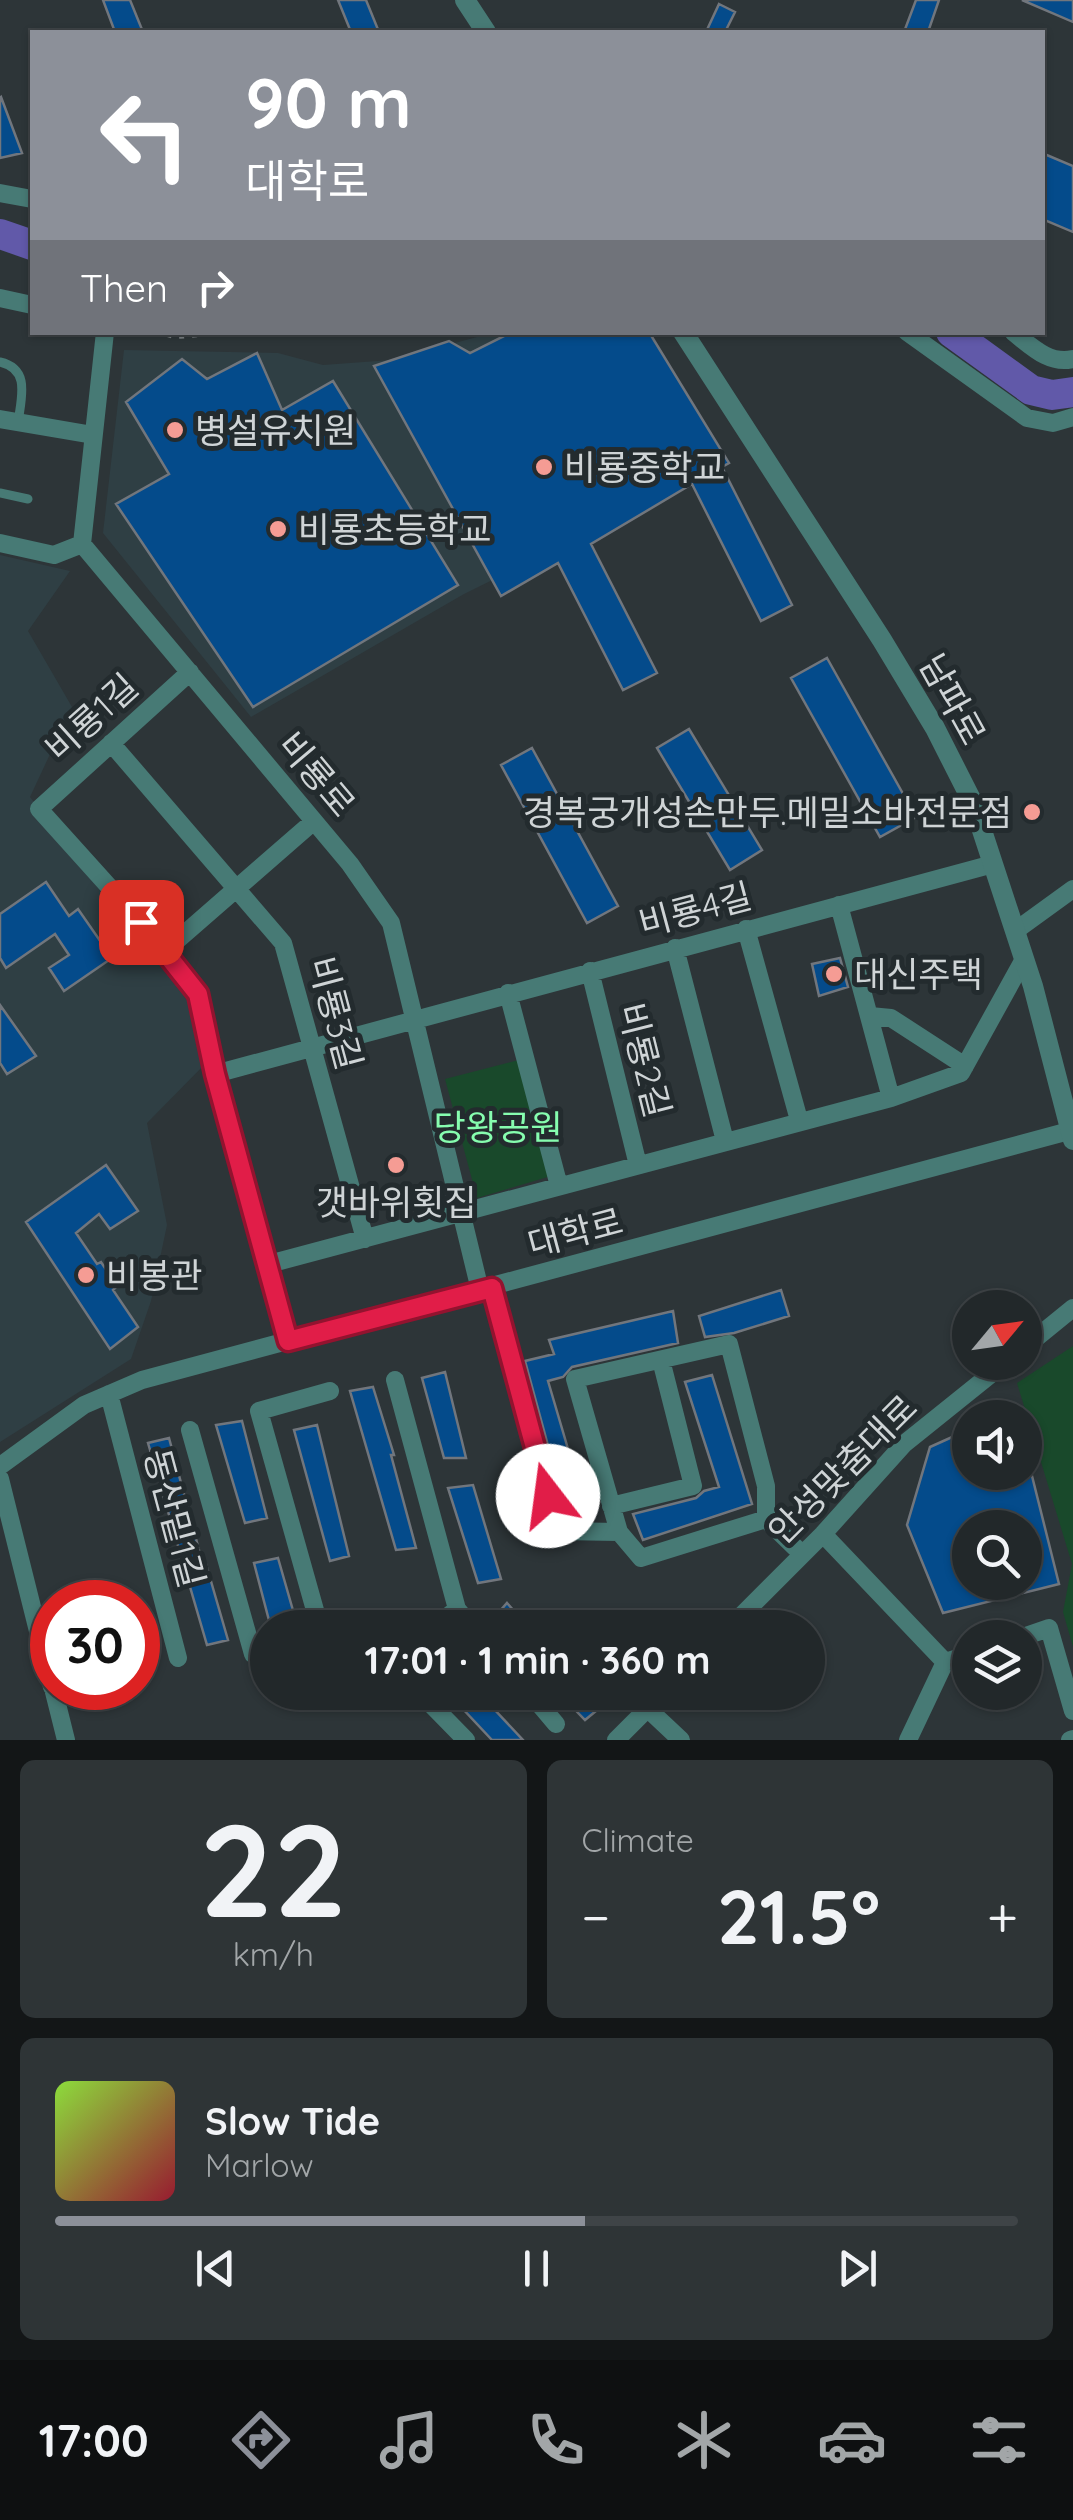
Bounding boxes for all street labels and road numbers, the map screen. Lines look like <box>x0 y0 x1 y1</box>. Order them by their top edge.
street label: 남파로 <box>910 646 996 752</box>
street label: 비룡1길 <box>36 664 146 770</box>
street label: 비룡로 <box>269 723 365 825</box>
street label: 비룡4길 <box>634 873 756 945</box>
street label: 비룡3길 <box>300 952 372 1074</box>
street label: 비룡2길 <box>610 998 680 1122</box>
street label: 대학로 <box>523 1198 627 1266</box>
street label: 안성맞춤대로 <box>758 1385 926 1553</box>
street label: 동산밑1길 <box>135 1444 215 1592</box>

